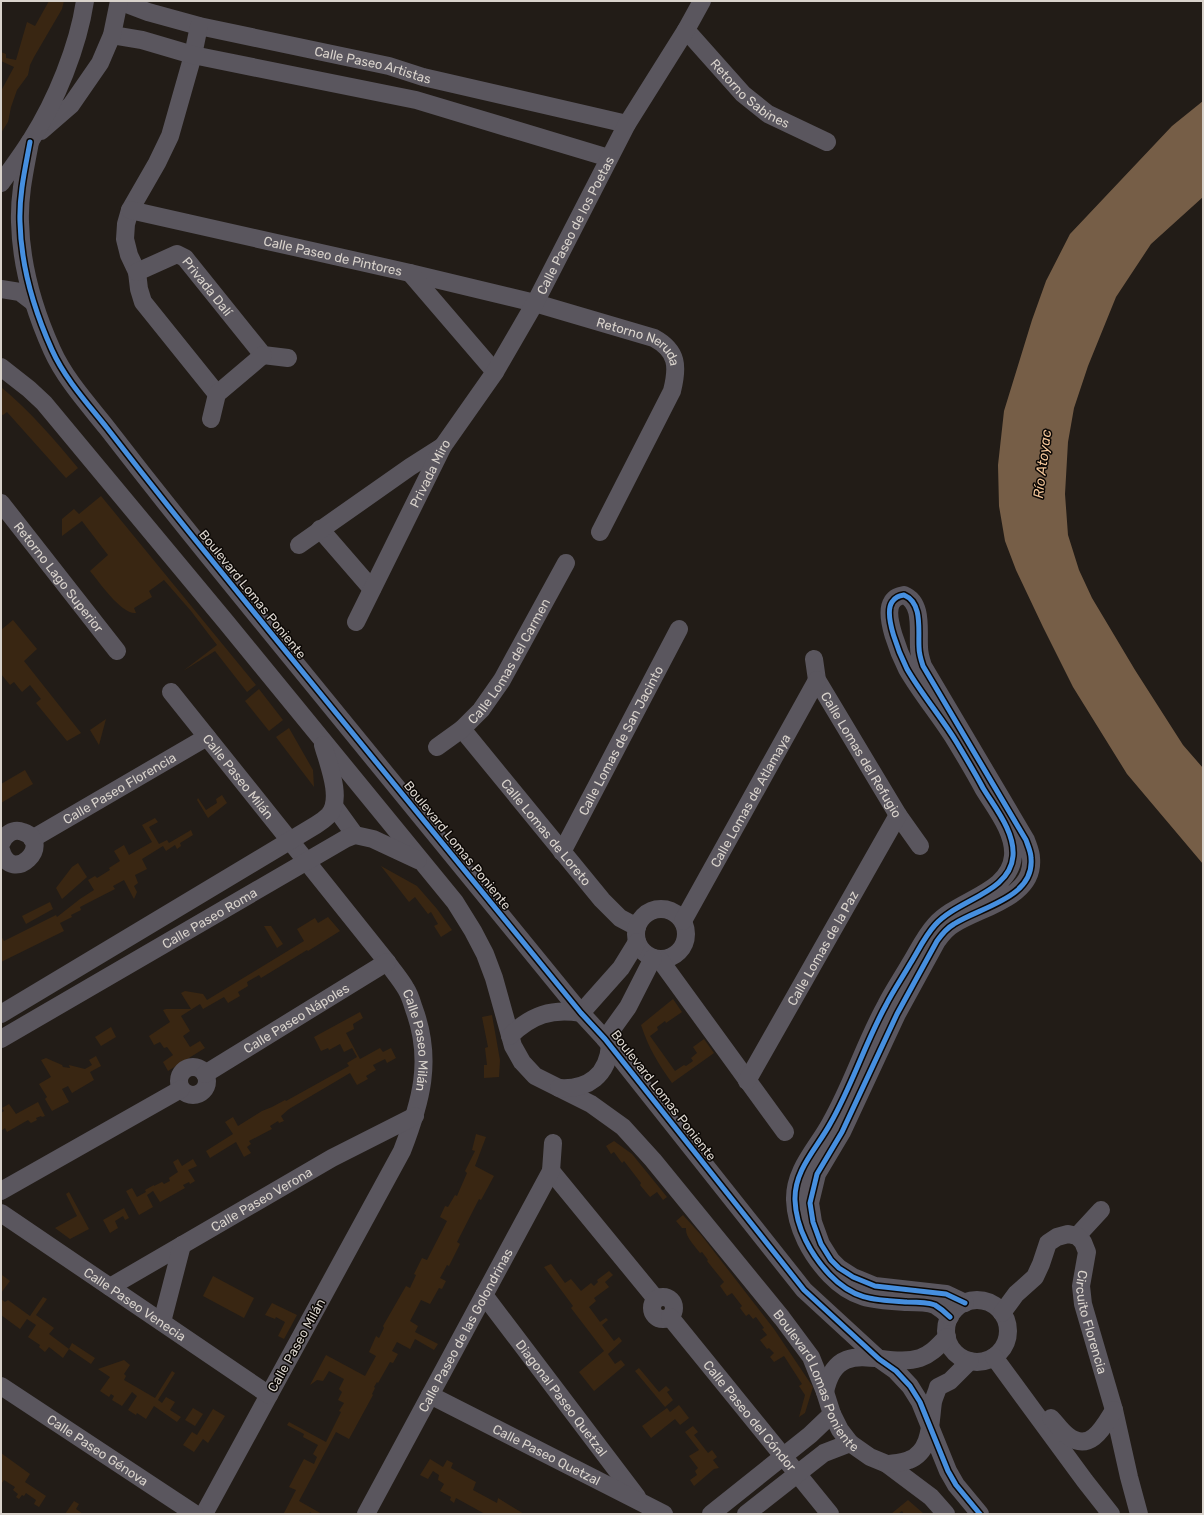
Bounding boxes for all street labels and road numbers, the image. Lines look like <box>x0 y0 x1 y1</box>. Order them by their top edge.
street label: Calle Paseo Artistas <box>313 44 433 87</box>
street label: Retorno Sabines <box>707 56 792 131</box>
street label: Calle Paseo de los Poetas <box>534 154 617 297</box>
street label: Calle Paseo de Pintores <box>262 233 404 279</box>
street label: Privada Dalí <box>179 254 236 320</box>
street label: Retorno Neruda <box>595 314 682 367</box>
street label: Privada Miro <box>407 436 454 510</box>
street label: Retorno Lago Superior <box>11 519 107 636</box>
street label: Boulevard Lomas Poniente <box>196 527 309 662</box>
street label: Calle Lomas del Carmen <box>465 596 553 727</box>
street label: Calle Lomas de San Jacinto <box>576 663 666 818</box>
street label: Calle Lomas del Refugio <box>818 689 905 820</box>
street label: Calle Paseo Milán <box>200 731 277 822</box>
street label: Calle Lomas de Atlamaya <box>707 731 794 870</box>
street label: Calle Paseo Florencia <box>60 750 179 827</box>
street label: Calle Lomas de Loreto <box>498 776 594 889</box>
street label: Boulevard Lomas Poniente <box>401 778 514 913</box>
street label: Calle Paseo Roma <box>159 885 260 952</box>
street label: Calle Lomas de la Paz <box>784 888 862 1008</box>
street label: Calle Paseo Nápoles <box>241 980 352 1057</box>
street label: Calle Paseo Milán <box>399 987 431 1093</box>
street label: Boulevard Lomas Poniente <box>608 1027 719 1164</box>
street label: Calle Paseo Verona <box>208 1164 315 1235</box>
street label: Calle Paseo de las Golondrinas <box>415 1246 516 1415</box>
street label: Calle Paseo Venecia <box>81 1264 189 1344</box>
street label: Circuito Florencia <box>1073 1269 1110 1376</box>
street label: Calle Paseo Milán <box>265 1296 328 1394</box>
street label: Boulevard Lomas Poniente <box>770 1307 862 1455</box>
street label: Diagonal Paseo Quetzal <box>513 1337 610 1459</box>
street label: Calle Paseo del Cóndor <box>700 1358 799 1474</box>
street label: Calle Paseo Génova <box>44 1412 151 1489</box>
street label: Calle Paseo Quetzal <box>490 1421 603 1488</box>

